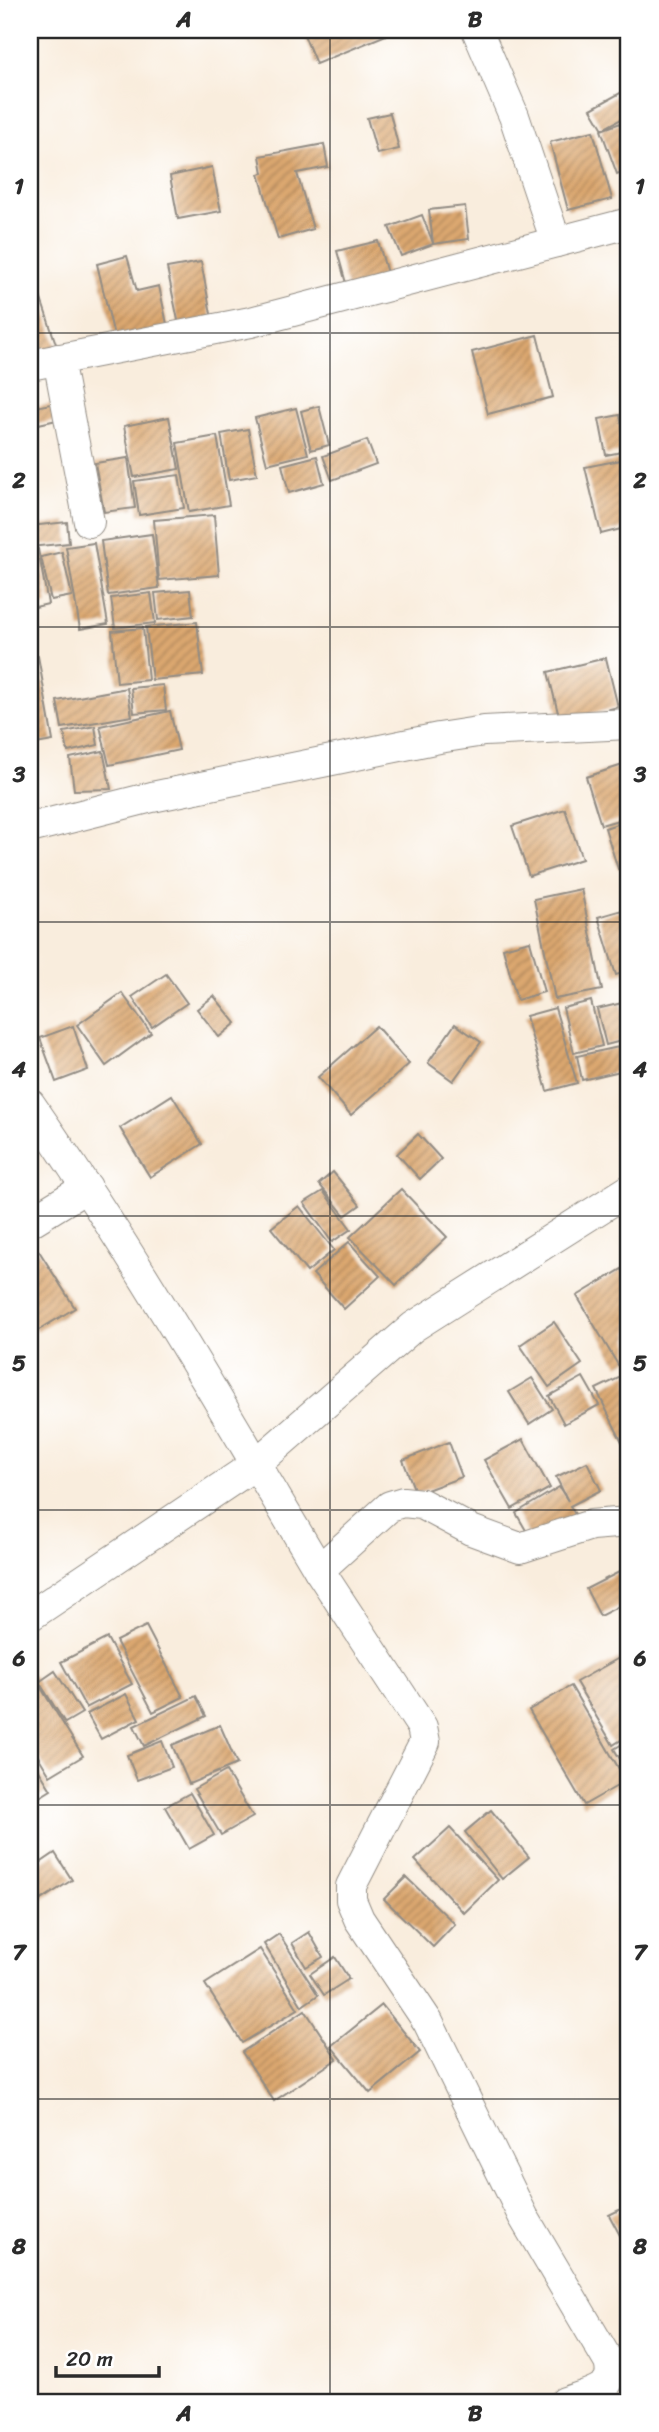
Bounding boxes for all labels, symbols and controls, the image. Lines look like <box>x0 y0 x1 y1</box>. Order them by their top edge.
text: A <box>175 0 192 40</box>
text: B <box>468 0 483 40</box>
text: 1 <box>14 166 24 207</box>
text: 1 <box>635 166 645 207</box>
text: 2 <box>11 460 26 501</box>
text: 2 <box>632 460 647 501</box>
text: 3 <box>12 754 26 795</box>
text: 3 <box>633 754 647 795</box>
text: 4 <box>11 1049 27 1090</box>
text: 4 <box>632 1049 648 1090</box>
text: 5 <box>12 1343 26 1384</box>
text: 5 <box>633 1343 647 1384</box>
text: 6 <box>11 1638 26 1679</box>
text: 6 <box>632 1638 647 1679</box>
text: 7 <box>12 1932 27 1973</box>
text: 7 <box>633 1932 648 1973</box>
text: 8 <box>11 2226 26 2267</box>
text: 8 <box>632 2226 647 2267</box>
scale bar <box>56 2334 159 2378</box>
text: 20 m <box>66 2340 113 2378</box>
text: A <box>175 2393 192 2432</box>
text: B <box>468 2393 483 2432</box>

